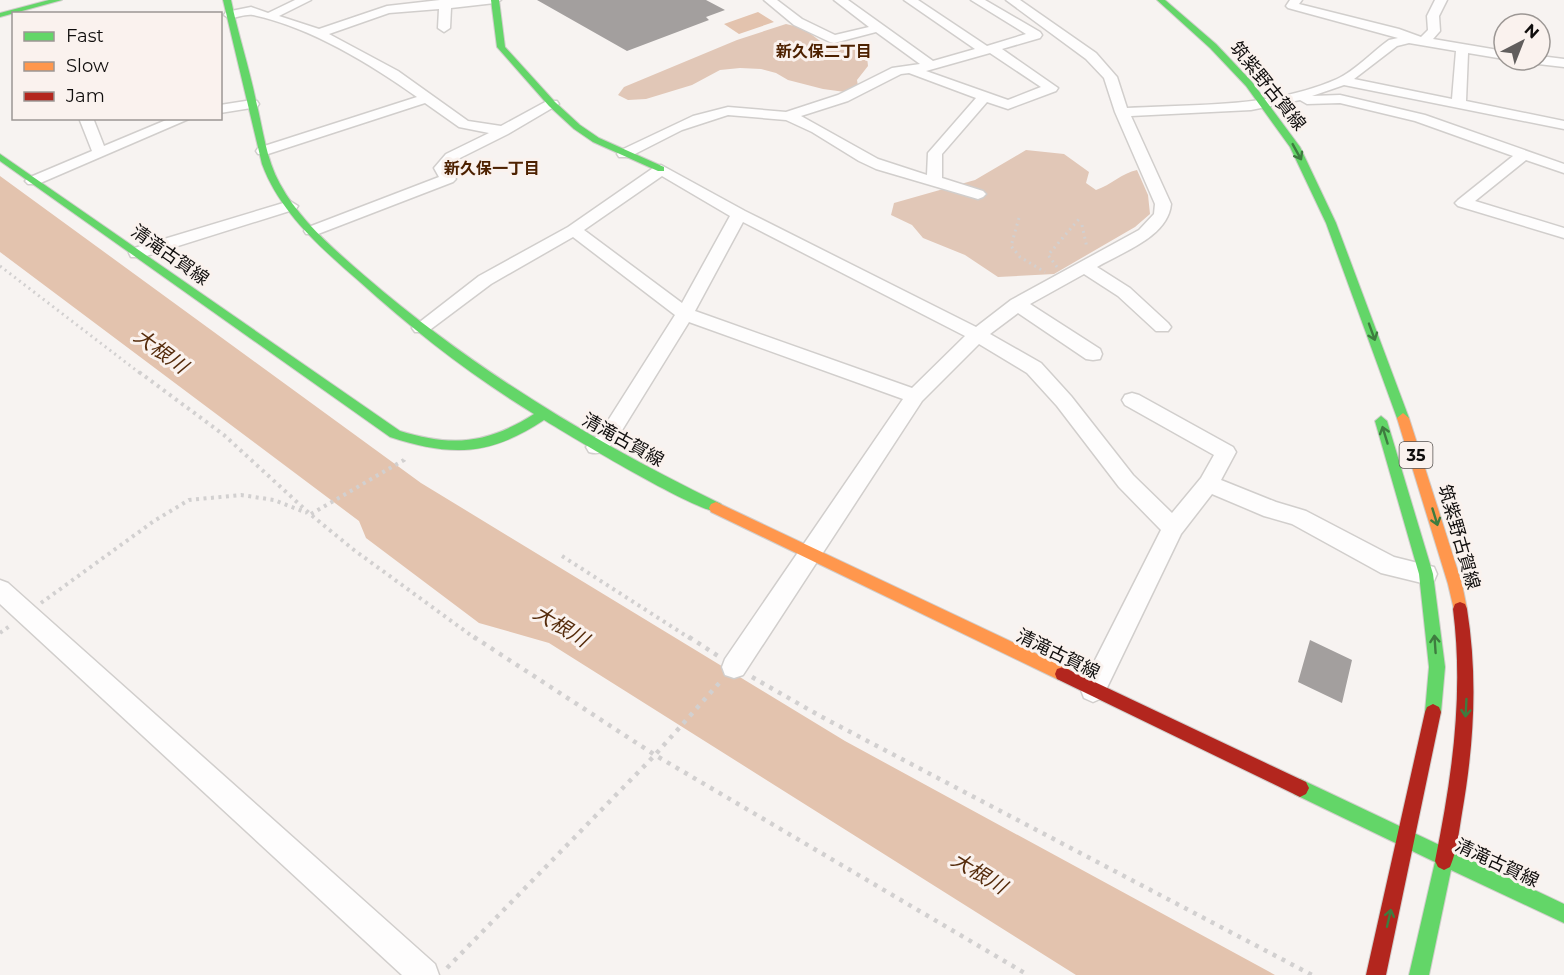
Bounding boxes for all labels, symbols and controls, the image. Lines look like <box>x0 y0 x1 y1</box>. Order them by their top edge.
legend <box>12 12 222 120</box>
north arrow <box>1492 12 1552 72</box>
text: N <box>1521 20 1543 43</box>
text: Fast <box>66 25 104 47</box>
street label: 筑紫野古賀線 <box>1225 37 1311 135</box>
district label: 新久保二丁目 <box>776 42 872 61</box>
text: Slow <box>66 55 109 77</box>
text: Jam <box>65 85 105 107</box>
one-way arrow <box>1291 143 1303 160</box>
district label: 新久保一丁目 <box>444 159 540 178</box>
street label: 清滝古賀線 <box>127 220 213 290</box>
one-way arrow <box>1368 322 1379 341</box>
water label: 大根川 <box>130 324 194 380</box>
street label: 清滝古賀線 <box>578 409 668 471</box>
one-way arrow <box>1379 426 1390 445</box>
road number: 35 <box>1400 442 1432 468</box>
street label: 筑紫野古賀線 <box>1434 482 1484 592</box>
one-way arrow <box>1430 507 1441 526</box>
water label: 大根川 <box>529 600 595 653</box>
street label: 清滝古賀線 <box>1013 624 1103 684</box>
one-way arrow <box>1429 635 1440 655</box>
one-way arrow <box>1461 697 1472 717</box>
street label: 清滝古賀線 <box>1452 834 1542 892</box>
water label: 大根川 <box>947 847 1013 900</box>
one-way arrow <box>1383 909 1395 928</box>

